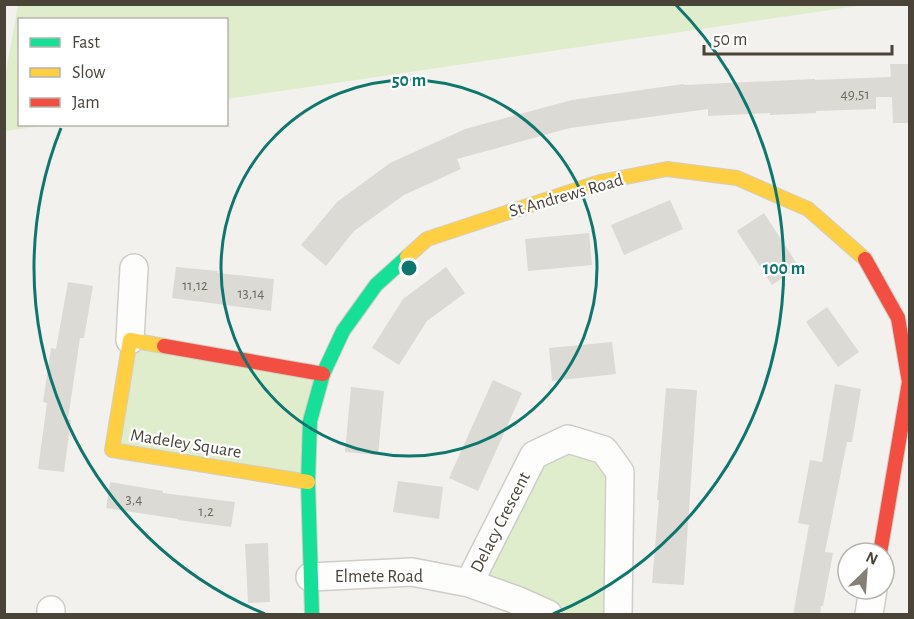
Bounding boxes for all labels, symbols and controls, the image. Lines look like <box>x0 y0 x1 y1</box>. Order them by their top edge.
legend <box>18 18 228 126</box>
scale bar <box>704 18 892 56</box>
text: 50 m <box>713 31 747 49</box>
text: Fast <box>72 34 100 52</box>
text: Slow <box>72 64 105 82</box>
text: 50 m <box>392 72 426 90</box>
house number: 49,51 <box>840 87 870 102</box>
text: Jam <box>72 94 100 112</box>
street label: St Andrews Road <box>507 171 625 221</box>
centre of rings <box>399 258 419 278</box>
text: 100 m <box>763 260 805 278</box>
house number: 11,12 <box>182 278 208 293</box>
house number: 13,14 <box>237 286 265 301</box>
street label: Madeley Square <box>129 426 243 462</box>
street label: Delacy Crescent <box>468 469 534 576</box>
house number: 3,4 <box>126 492 142 507</box>
house number: 1,2 <box>198 504 214 519</box>
north arrow <box>836 541 896 601</box>
text: N <box>863 549 880 568</box>
street label: Elmete Road <box>335 568 423 586</box>

